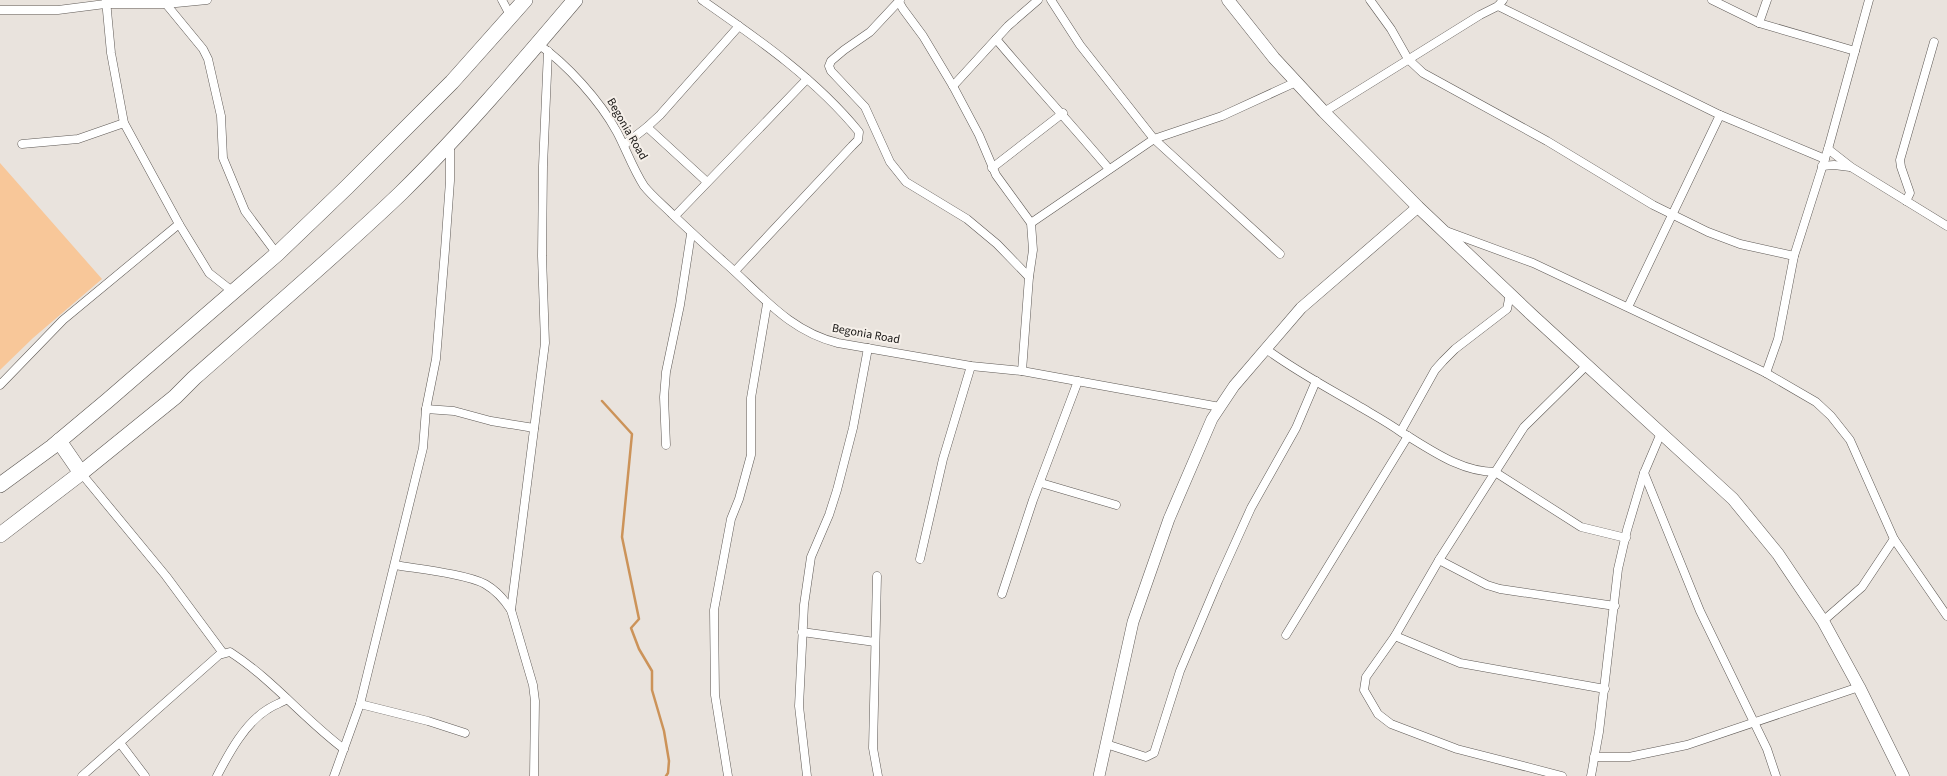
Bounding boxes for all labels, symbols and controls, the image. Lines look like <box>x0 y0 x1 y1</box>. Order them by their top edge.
street label: Begonia Road <box>602 95 652 163</box>
street label: Begonia Road <box>831 320 901 348</box>

